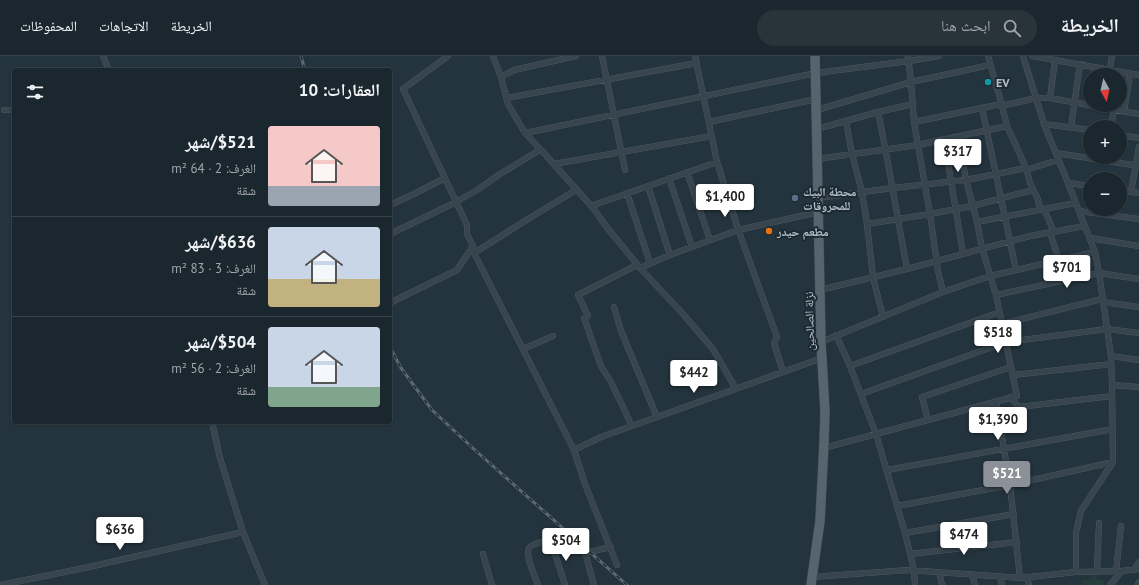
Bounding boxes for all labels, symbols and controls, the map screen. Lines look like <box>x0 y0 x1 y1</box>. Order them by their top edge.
search box <box>757 10 1037 46</box>
text: الخريطة <box>1061 13 1119 37</box>
text: ابحث هنا <box>941 16 991 35</box>
text: المحفوظات <box>20 17 77 35</box>
text: الاتجاهات <box>99 17 149 35</box>
text: الخريطة <box>171 17 212 35</box>
icon: search <box>1001 17 1023 39</box>
north arrow <box>1083 68 1127 112</box>
map controls <box>1083 68 1127 216</box>
place label: EV <box>996 75 1010 90</box>
marker: EV <box>983 77 993 87</box>
text: العقارات: 10 <box>299 79 380 101</box>
icon: filters <box>24 81 46 103</box>
button: + <box>1083 120 1127 164</box>
text: $521/شهر <box>185 131 256 153</box>
pin: $317 <box>934 139 982 173</box>
icon: home <box>300 142 348 190</box>
text: $317 <box>943 143 973 160</box>
text: الغرف: 2 · 64 m² <box>171 160 256 177</box>
button: − <box>1083 172 1127 216</box>
text: شقة <box>237 182 256 199</box>
pin: $1,400 <box>692 184 758 218</box>
place label: محطة البيك للمحروقات <box>803 184 857 213</box>
text: $1,400 <box>705 188 745 205</box>
marker: محطة البيك للمحروقات <box>790 193 800 203</box>
place label: مطعم حيدر <box>776 224 829 240</box>
marker: مطعم حيدر <box>764 226 774 236</box>
text: $636/شهر <box>185 231 256 253</box>
icon: home <box>300 243 348 291</box>
pin: $701 <box>1043 255 1091 289</box>
text: $701 <box>1052 259 1082 276</box>
text: الغرف: 3 · 83 m² <box>171 260 256 277</box>
text: شقة <box>237 282 256 299</box>
street label: نزلة الصالحين <box>801 291 817 351</box>
pin: $518 <box>974 320 1022 354</box>
text: $518 <box>983 324 1013 341</box>
text: $504/شهر <box>185 331 256 353</box>
icon: home <box>300 343 348 391</box>
text: الغرف: 2 · 56 m² <box>171 360 256 377</box>
pin: $442 <box>670 360 718 394</box>
text: $442 <box>679 364 709 381</box>
text: شقة <box>237 382 256 399</box>
pin: $1,390 <box>965 407 1031 441</box>
text: $1,390 <box>978 411 1018 428</box>
pin: $521 <box>983 461 1031 495</box>
text: $521 <box>992 465 1022 482</box>
pin: $636 <box>96 517 144 551</box>
text: $636 <box>105 521 135 538</box>
pin: $474 <box>940 522 988 556</box>
text: $474 <box>949 526 979 543</box>
pin: $504 <box>542 528 590 562</box>
text: $504 <box>551 532 581 549</box>

